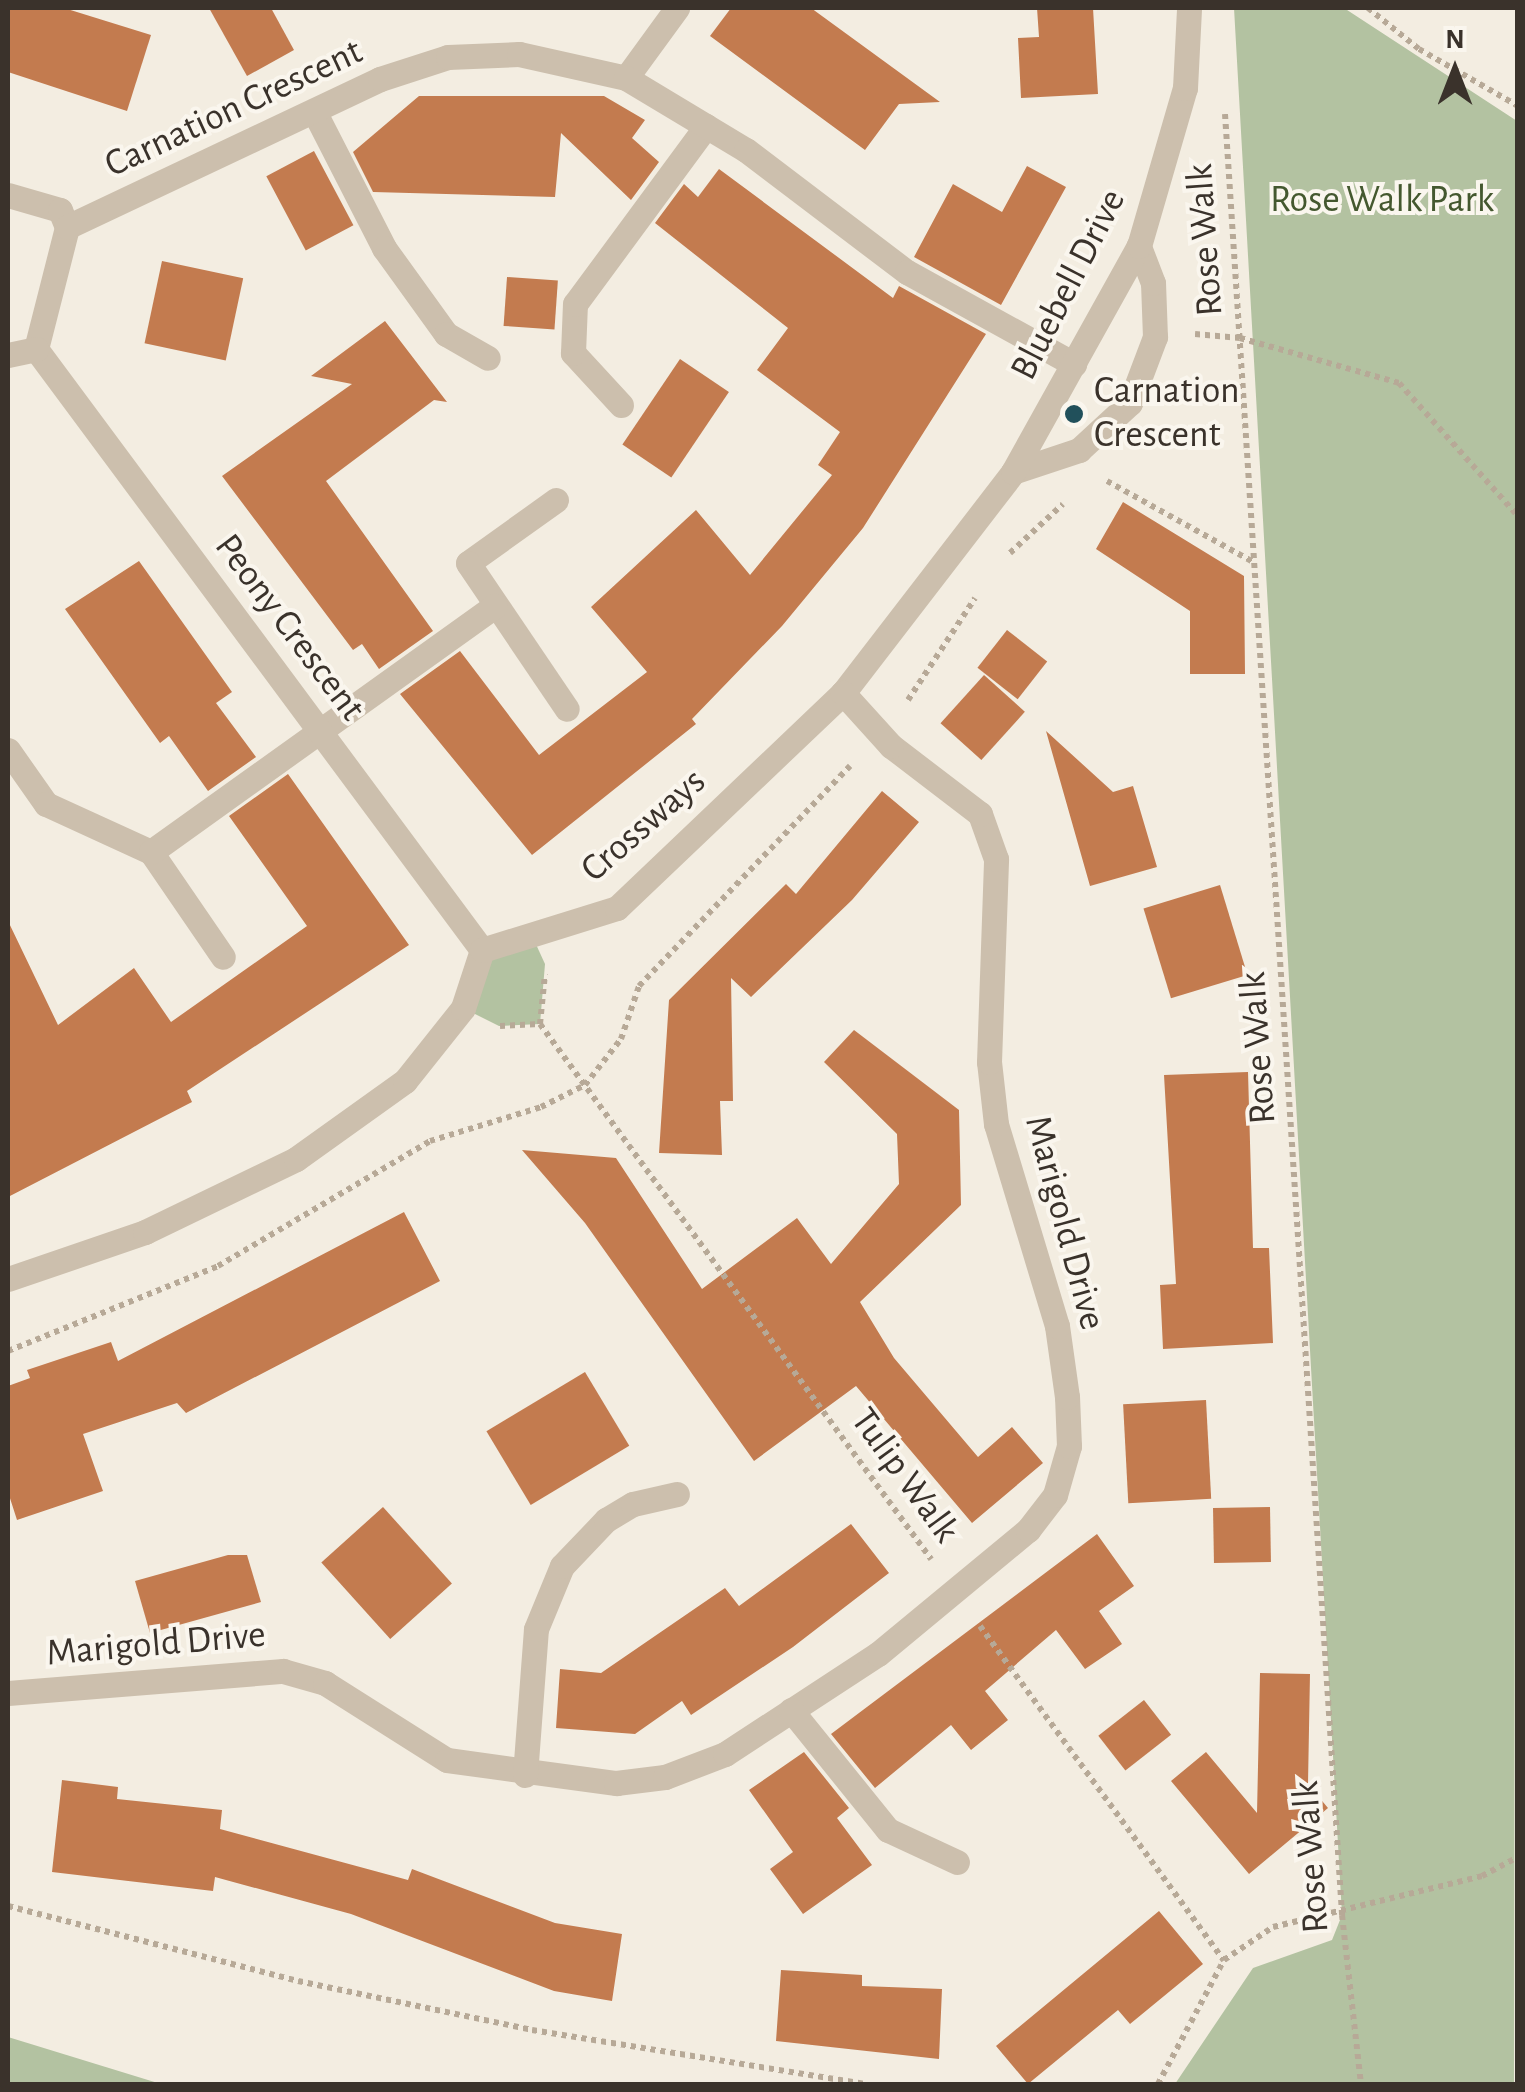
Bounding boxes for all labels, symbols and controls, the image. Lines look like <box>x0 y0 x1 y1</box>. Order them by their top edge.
north arrow <box>1405 20 1505 120</box>
text: N <box>1445 26 1465 54</box>
street label: Carnation Crescent <box>98 29 370 189</box>
street label: Rose Walk <box>1178 162 1234 318</box>
park label: Rose Walk Park <box>1270 178 1494 224</box>
street label: Bluebell Drive <box>1002 182 1136 388</box>
place label: Carnation Crescent <box>1094 369 1240 458</box>
marker: Carnation Crescent <box>1063 403 1085 425</box>
street label: Peony Crescent <box>204 526 374 730</box>
street label: Crossways <box>572 759 716 893</box>
street label: Rose Walk <box>1231 970 1287 1126</box>
street label: Marigold Drive <box>1014 1111 1114 1335</box>
street label: Tulip Walk <box>840 1400 968 1552</box>
street label: Marigold Drive <box>45 1613 267 1677</box>
street label: Rose Walk <box>1284 1779 1340 1935</box>

